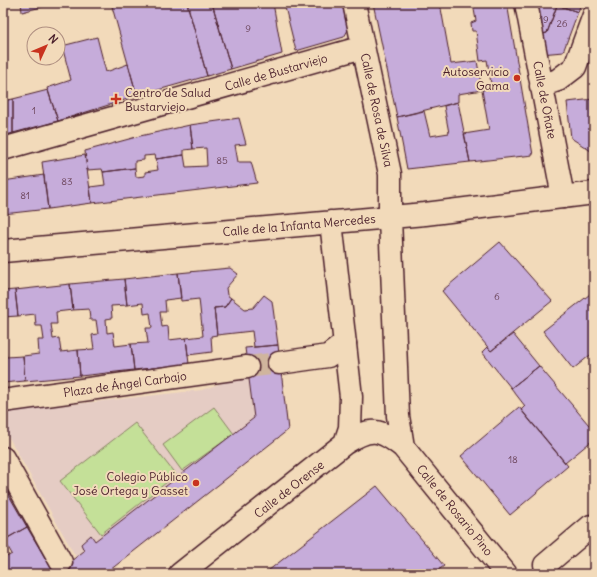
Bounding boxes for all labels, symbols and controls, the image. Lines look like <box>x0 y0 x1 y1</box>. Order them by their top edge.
house number: 19 <box>539 13 549 26</box>
house number: 26 <box>556 17 568 30</box>
house number: 9 <box>245 22 251 35</box>
north arrow <box>26 26 66 66</box>
text: N <box>46 31 61 47</box>
street label: Calle de Bustarviejo <box>223 50 329 94</box>
street label: Calle de Rosa de Silva <box>358 52 396 168</box>
street label: Calle de Oñate <box>530 60 560 140</box>
place label: Autoservicio Gama <box>443 64 509 93</box>
marker: Autoservicio Gama <box>512 73 522 83</box>
place label: Centro de Salud Bustarviejo <box>125 85 211 114</box>
marker: Centro de Salud Bustarviejo <box>110 93 122 105</box>
house number: 1 <box>32 104 36 117</box>
house number: 85 <box>216 154 228 167</box>
house number: 83 <box>61 175 73 188</box>
house number: 81 <box>20 189 30 202</box>
street label: Calle de la Infanta Mercedes <box>222 211 376 239</box>
house number: 6 <box>494 290 500 303</box>
street label: Plaza de Ángel Carbajo <box>62 368 188 400</box>
house number: 18 <box>508 453 518 466</box>
street label: Calle de Orense <box>251 457 327 521</box>
street label: Calle de Rosario Pino <box>414 461 497 559</box>
place label: Colegio Público José Ortega y Gasset <box>73 469 188 498</box>
marker: Colegio Público José Ortega y Gasset <box>191 478 201 488</box>

